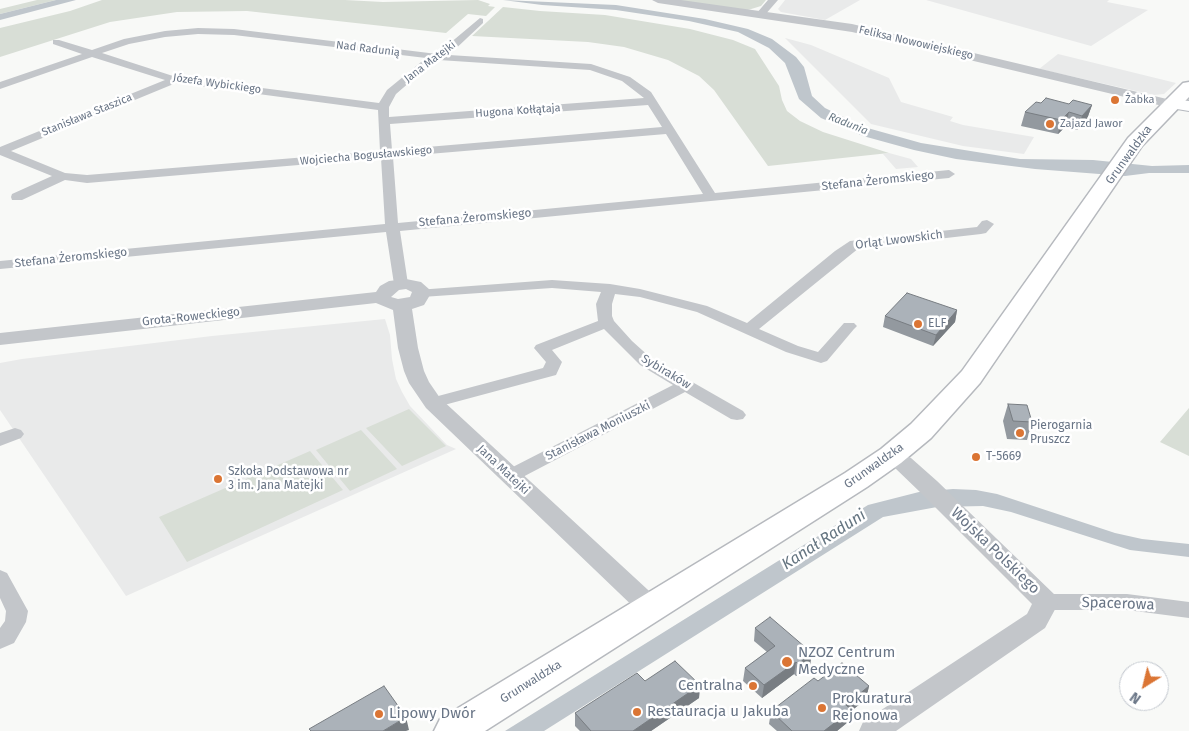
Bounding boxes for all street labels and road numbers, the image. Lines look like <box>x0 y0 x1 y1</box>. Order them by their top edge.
street label: Feliksa Nowowiejskiego <box>858 23 974 63</box>
street label: Jana Matejki <box>402 38 458 86</box>
street label: Nad Radunią <box>335 39 401 59</box>
street label: Józefa Wybickiego <box>172 71 262 97</box>
street label: Stanisława Staszica <box>40 91 134 139</box>
street label: Hugona Kołłątaja <box>475 101 561 121</box>
street label: Grunwaldzka <box>1103 123 1155 187</box>
street label: Wojciecha Bogusławskiego <box>299 144 433 168</box>
street label: Stefana Żeromskiego <box>821 168 935 194</box>
street label: Stefana Żeromskiego <box>418 206 532 230</box>
street label: Orląt Lwowskich <box>854 227 944 253</box>
street label: Stefana Żeromskiego <box>14 245 128 271</box>
street label: Grota-Roweckiego <box>141 305 241 329</box>
street label: Sybiraków <box>639 352 693 392</box>
street label: Stanisława Moniuszki <box>543 398 653 464</box>
street label: Grunwaldzka <box>841 440 907 492</box>
street label: Jana Matejki <box>474 442 532 498</box>
street label: Wojska Polskiego <box>947 504 1043 598</box>
street label: Spacerowa <box>1081 594 1155 614</box>
street label: Grunwaldzka <box>498 657 564 707</box>

